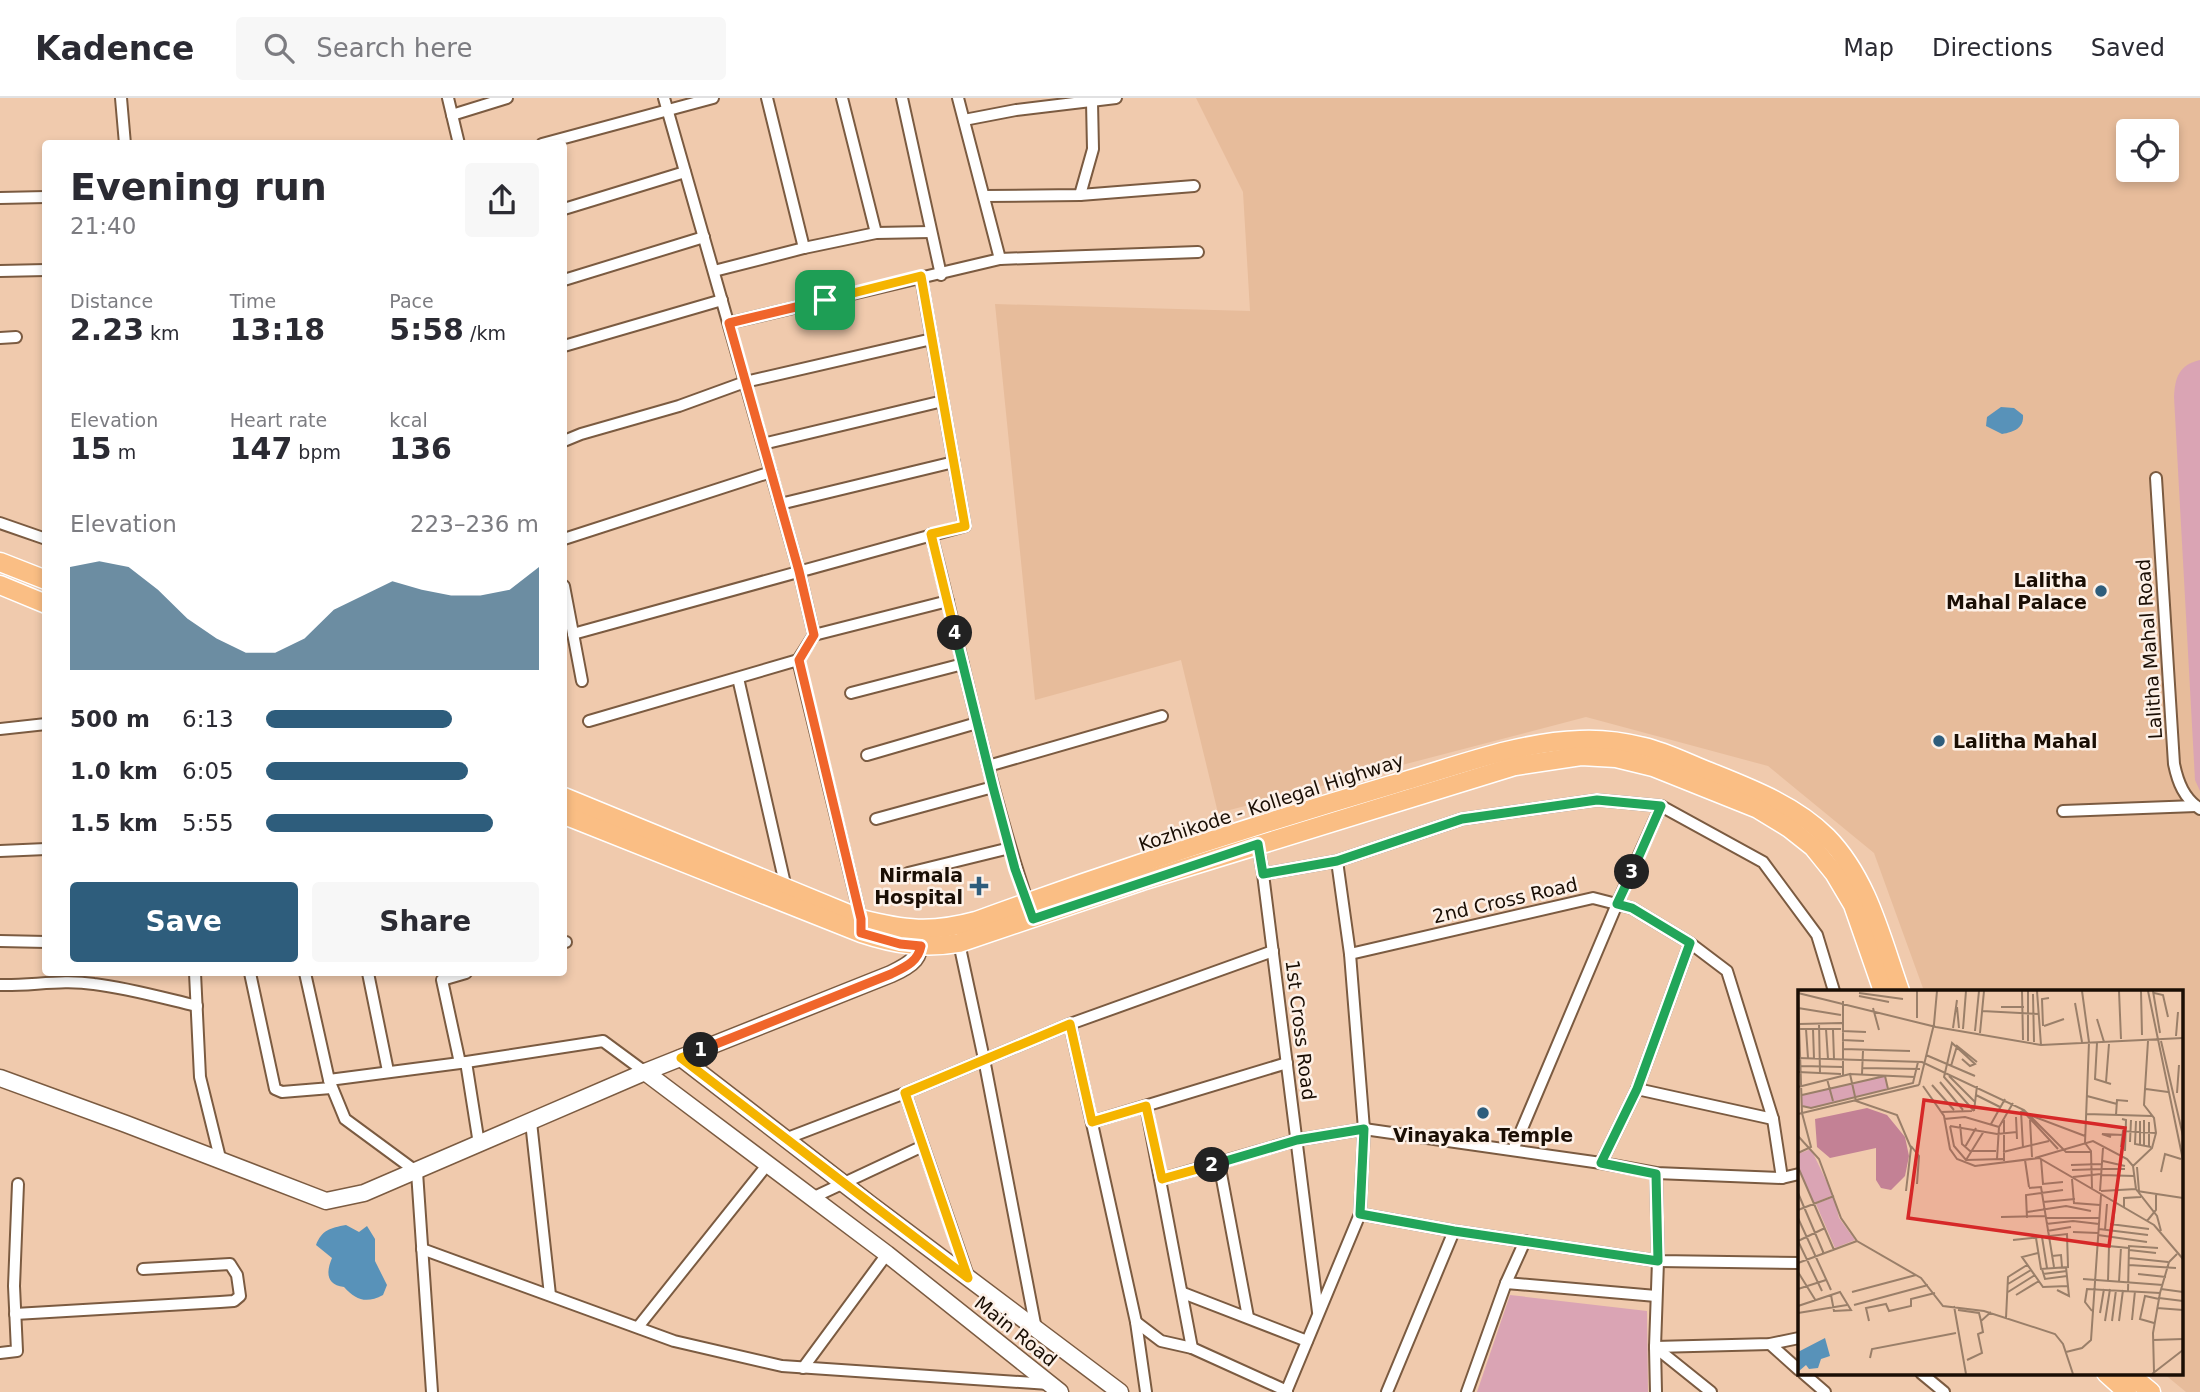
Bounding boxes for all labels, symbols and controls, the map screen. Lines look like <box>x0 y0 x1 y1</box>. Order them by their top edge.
search box <box>236 17 726 80</box>
text: Kadence <box>35 29 194 68</box>
icon: search <box>260 29 298 67</box>
text: Search here <box>316 33 472 63</box>
text: Map <box>1843 34 1894 62</box>
text: Directions <box>1932 34 2053 62</box>
text: Saved <box>2091 34 2165 62</box>
map controls <box>2116 119 2179 182</box>
button: locate <box>2116 119 2179 182</box>
button: share <box>465 163 539 237</box>
text: Evening run <box>70 165 327 209</box>
text: 21:40 <box>70 213 136 239</box>
pin <box>795 270 855 330</box>
icon: arrive <box>806 281 844 319</box>
text: Distance <box>70 290 153 312</box>
text: Time <box>230 290 276 312</box>
text: Pace <box>389 290 434 312</box>
text: 2.23 <box>70 312 144 347</box>
text: 13:18 <box>230 312 325 347</box>
text: 5:58 <box>389 312 464 347</box>
text: km <box>144 322 180 344</box>
text: /km <box>464 322 506 344</box>
text: Elevation <box>70 409 158 431</box>
text: Heart rate <box>230 409 327 431</box>
text: kcal <box>389 409 428 431</box>
text: 15 <box>70 431 112 466</box>
text: 147 <box>230 431 292 466</box>
text: 136 <box>389 431 452 466</box>
text: m <box>112 441 136 463</box>
text: bpm <box>292 441 341 463</box>
text: Elevation <box>70 511 177 537</box>
text: 223–236 m <box>410 511 539 537</box>
street label: Lalitha Mahal Road <box>2132 558 2166 740</box>
place label: Lalitha Mahal Palace <box>1946 569 2087 613</box>
marker: Lalitha Mahal Palace <box>2093 583 2109 599</box>
pin: 4 <box>937 616 972 650</box>
text: 4 <box>948 621 961 643</box>
text: 500 m <box>70 706 150 732</box>
text: 6:13 <box>182 706 234 732</box>
place label: Lalitha Mahal <box>1953 730 2098 752</box>
marker: Lalitha Mahal <box>1931 733 1947 749</box>
street label: Kozhikode - Kollegal Highway <box>1136 749 1406 855</box>
text: 1.0 km <box>70 758 158 784</box>
text: 6:05 <box>182 758 234 784</box>
text: 1.5 km <box>70 810 158 836</box>
text: 5:55 <box>182 810 234 836</box>
pin: 3 <box>1614 854 1650 890</box>
text: 3 <box>1625 860 1638 882</box>
place label: Nirmala Hospital <box>874 864 963 908</box>
street label: 2nd Cross Road <box>1430 873 1580 927</box>
marker: Nirmala Hospital <box>969 876 989 896</box>
button: Save <box>70 882 298 962</box>
button: Share <box>312 882 539 962</box>
street label: 1st Cross Road <box>1281 959 1321 1101</box>
inset map <box>1798 990 2182 1374</box>
pin: 1 <box>684 1032 718 1068</box>
text: 1 <box>694 1038 707 1060</box>
marker: Vinayaka Temple <box>1475 1105 1491 1121</box>
place label: Vinayaka Temple <box>1393 1124 1573 1146</box>
pin: 2 <box>1194 1148 1230 1182</box>
text: 2 <box>1205 1153 1218 1175</box>
street label: Main Road <box>971 1291 1061 1371</box>

